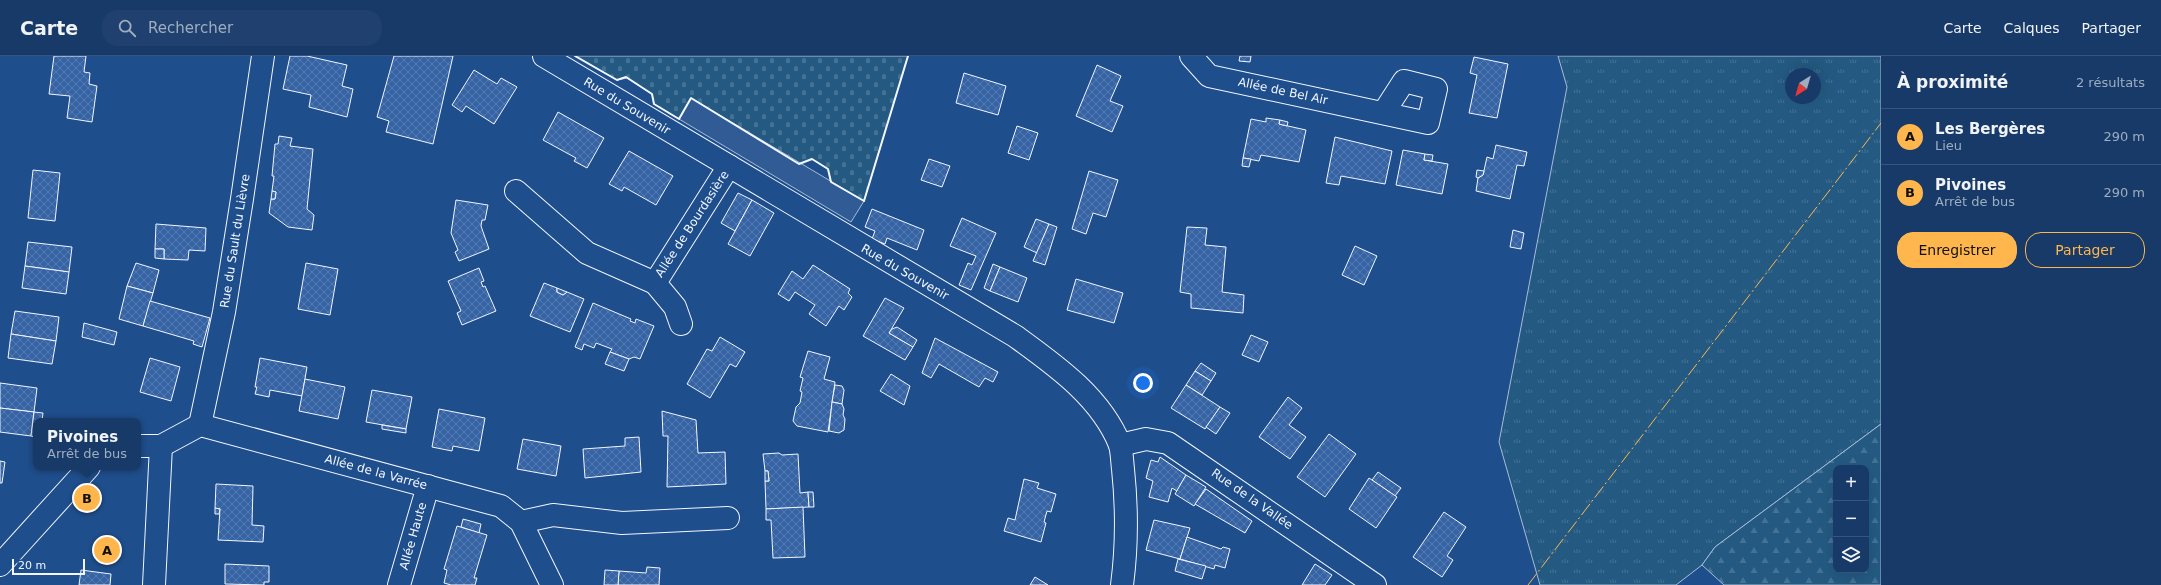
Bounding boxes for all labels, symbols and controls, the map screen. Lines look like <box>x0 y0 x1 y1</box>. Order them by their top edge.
search box <box>102 10 382 46</box>
text: Carte <box>20 17 78 39</box>
icon: search <box>116 17 138 39</box>
text: Rechercher <box>148 19 233 37</box>
text: Carte <box>1943 20 1982 36</box>
text: Calques <box>2004 20 2060 36</box>
text: Partager <box>2082 20 2141 36</box>
north arrow <box>1785 68 1821 104</box>
text: À proximité <box>1897 72 2008 92</box>
street label: Rue du Souvenir <box>581 75 673 137</box>
street label: Allée de Bel Air <box>1237 75 1329 107</box>
text: 2 résultats <box>2076 75 2145 90</box>
text: Les Bergères <box>1935 120 2045 138</box>
text: A <box>1905 129 1915 144</box>
text: 290 m <box>2103 129 2145 144</box>
text: Lieu <box>1935 138 1962 153</box>
street label: Allée de Bourdasière <box>652 168 732 280</box>
street label: Rue du Sault du Lièvre <box>217 173 253 309</box>
text: Pivoines <box>1935 176 2006 194</box>
text: B <box>1905 185 1915 200</box>
text: 290 m <box>2103 185 2145 200</box>
text: Arrêt de bus <box>1935 194 2015 209</box>
button: Enregistrer <box>1897 232 2017 268</box>
button: Partager <box>2025 232 2145 268</box>
street label: Rue du Souvenir <box>859 241 951 303</box>
your location <box>1133 373 1153 393</box>
popup <box>33 418 141 470</box>
text: Pivoines <box>47 428 118 446</box>
text: Arrêt de bus <box>47 446 127 461</box>
street label: Allée de la Varrée <box>323 452 429 492</box>
map controls <box>1833 465 1869 573</box>
button: + <box>1833 465 1869 501</box>
street label: Rue de la Vallée <box>1209 466 1295 532</box>
pin: B <box>74 483 100 513</box>
street label: Allée Haute <box>397 501 429 571</box>
button: − <box>1833 501 1869 537</box>
pin: A <box>94 535 120 565</box>
button: layers <box>1833 537 1869 573</box>
scale bar <box>12 557 85 576</box>
text: 20 m <box>18 559 46 572</box>

